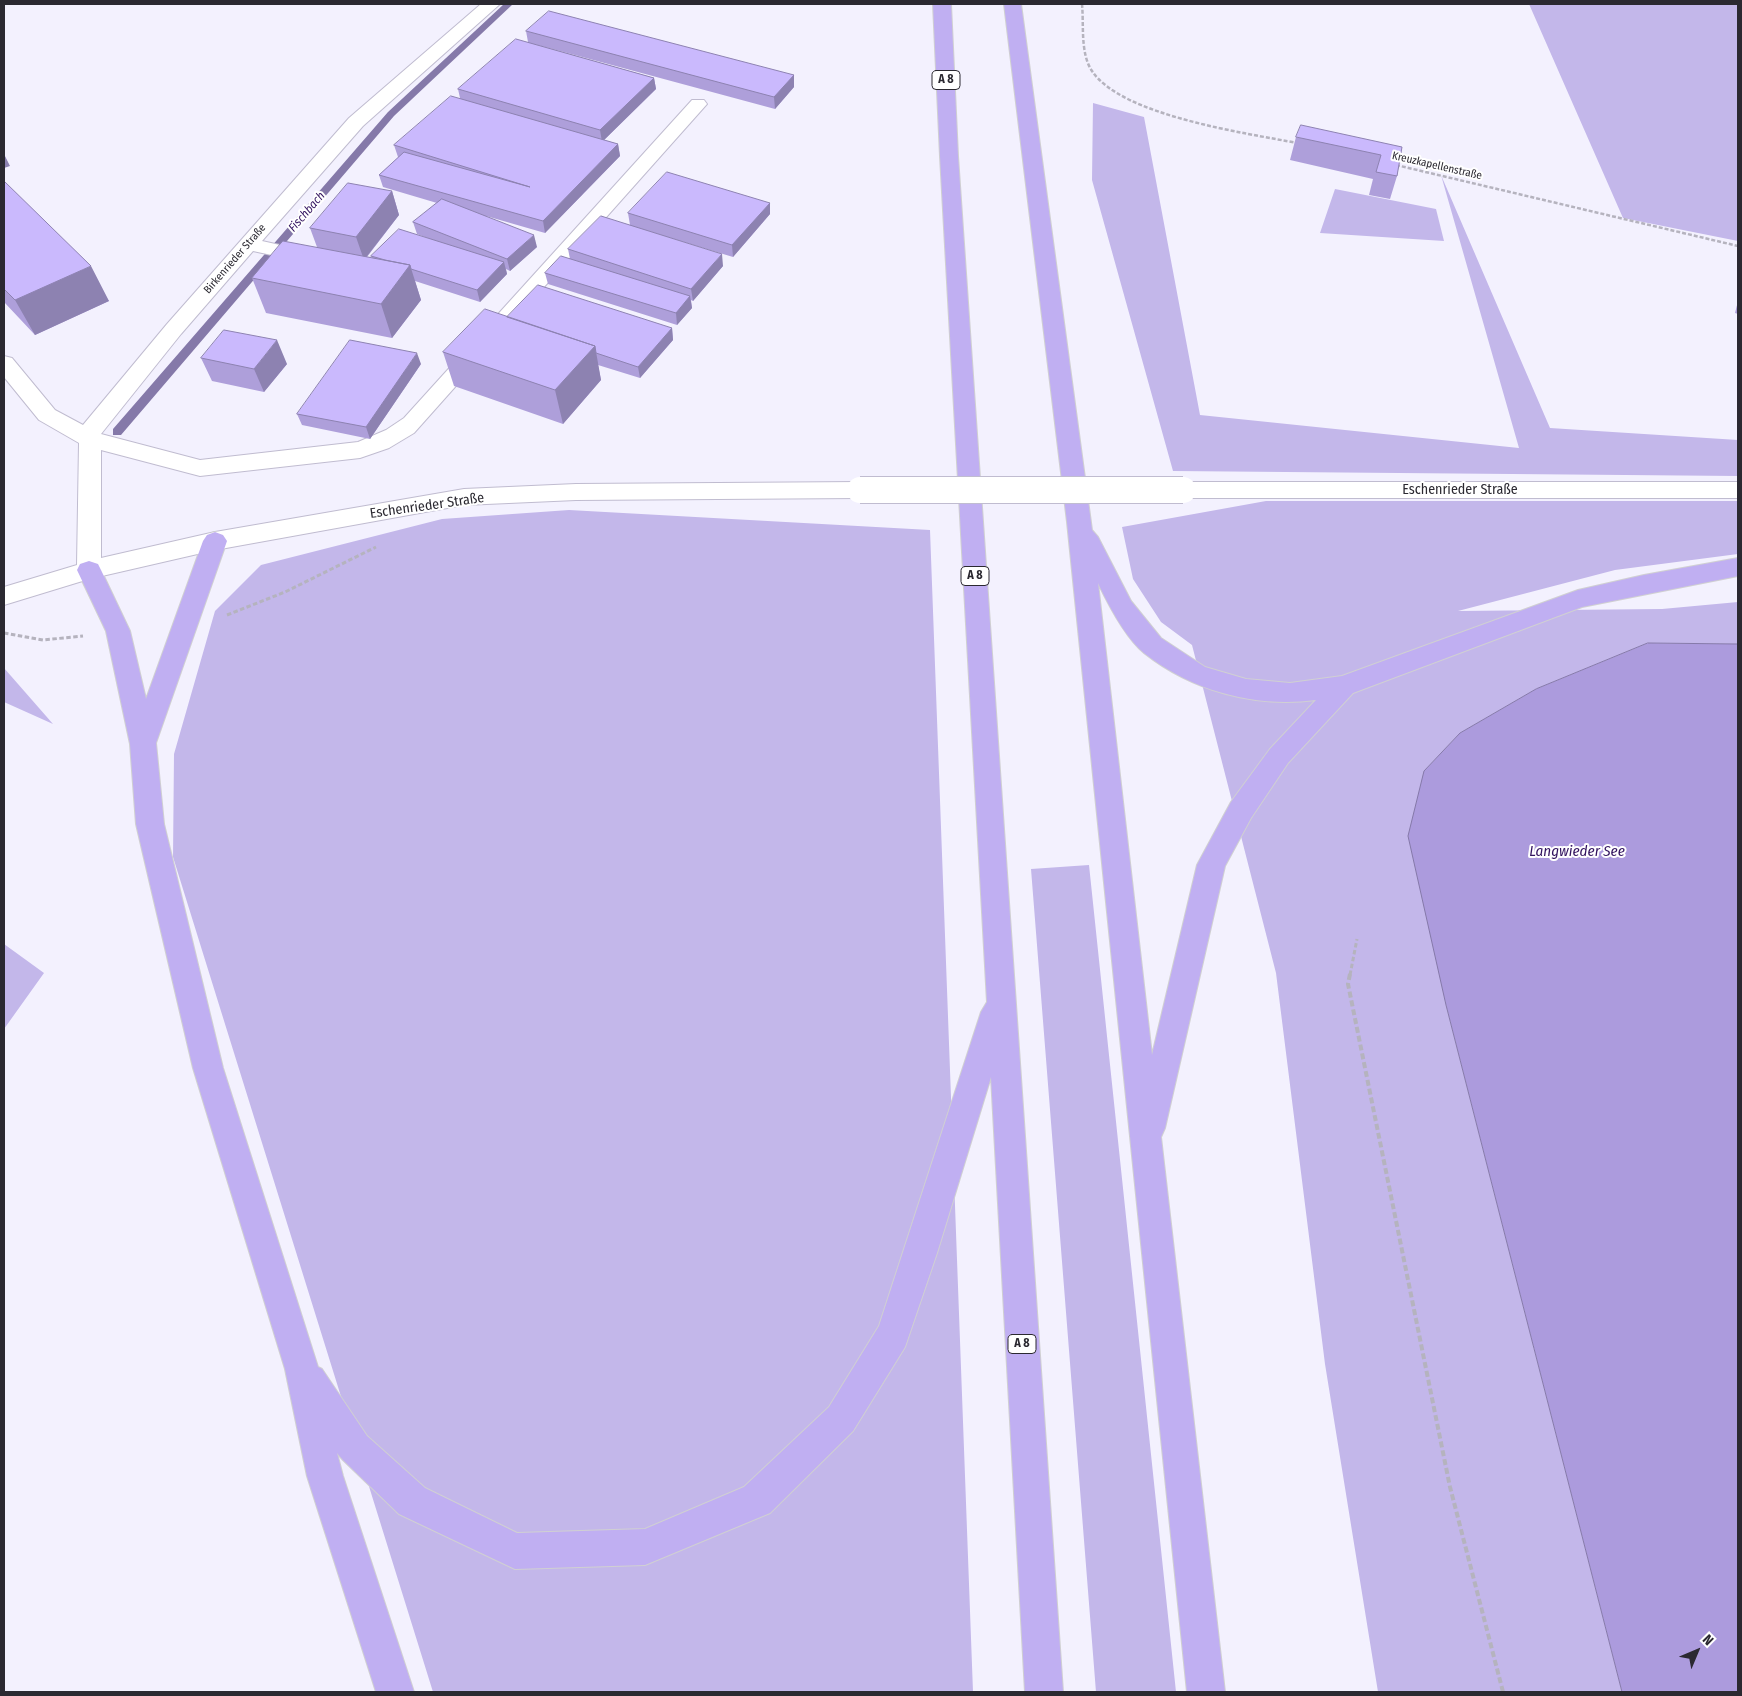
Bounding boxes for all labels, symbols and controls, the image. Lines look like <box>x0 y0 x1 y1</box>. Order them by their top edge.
road number: A 8 <box>932 70 960 90</box>
street label: Kreuzkapellenstraße <box>1391 149 1483 183</box>
water label: Fischbach <box>286 189 328 235</box>
street label: Birkenrieder Straße <box>201 221 269 297</box>
street label: Eschenrieder Straße <box>1402 482 1518 498</box>
street label: Eschenrieder Straße <box>369 490 485 522</box>
road number: A 8 <box>961 566 989 586</box>
water label: Langwieder See <box>1529 843 1625 861</box>
road number: A 8 <box>1008 1335 1036 1354</box>
north arrow <box>1672 1626 1722 1676</box>
text: N <box>1699 1631 1717 1649</box>

